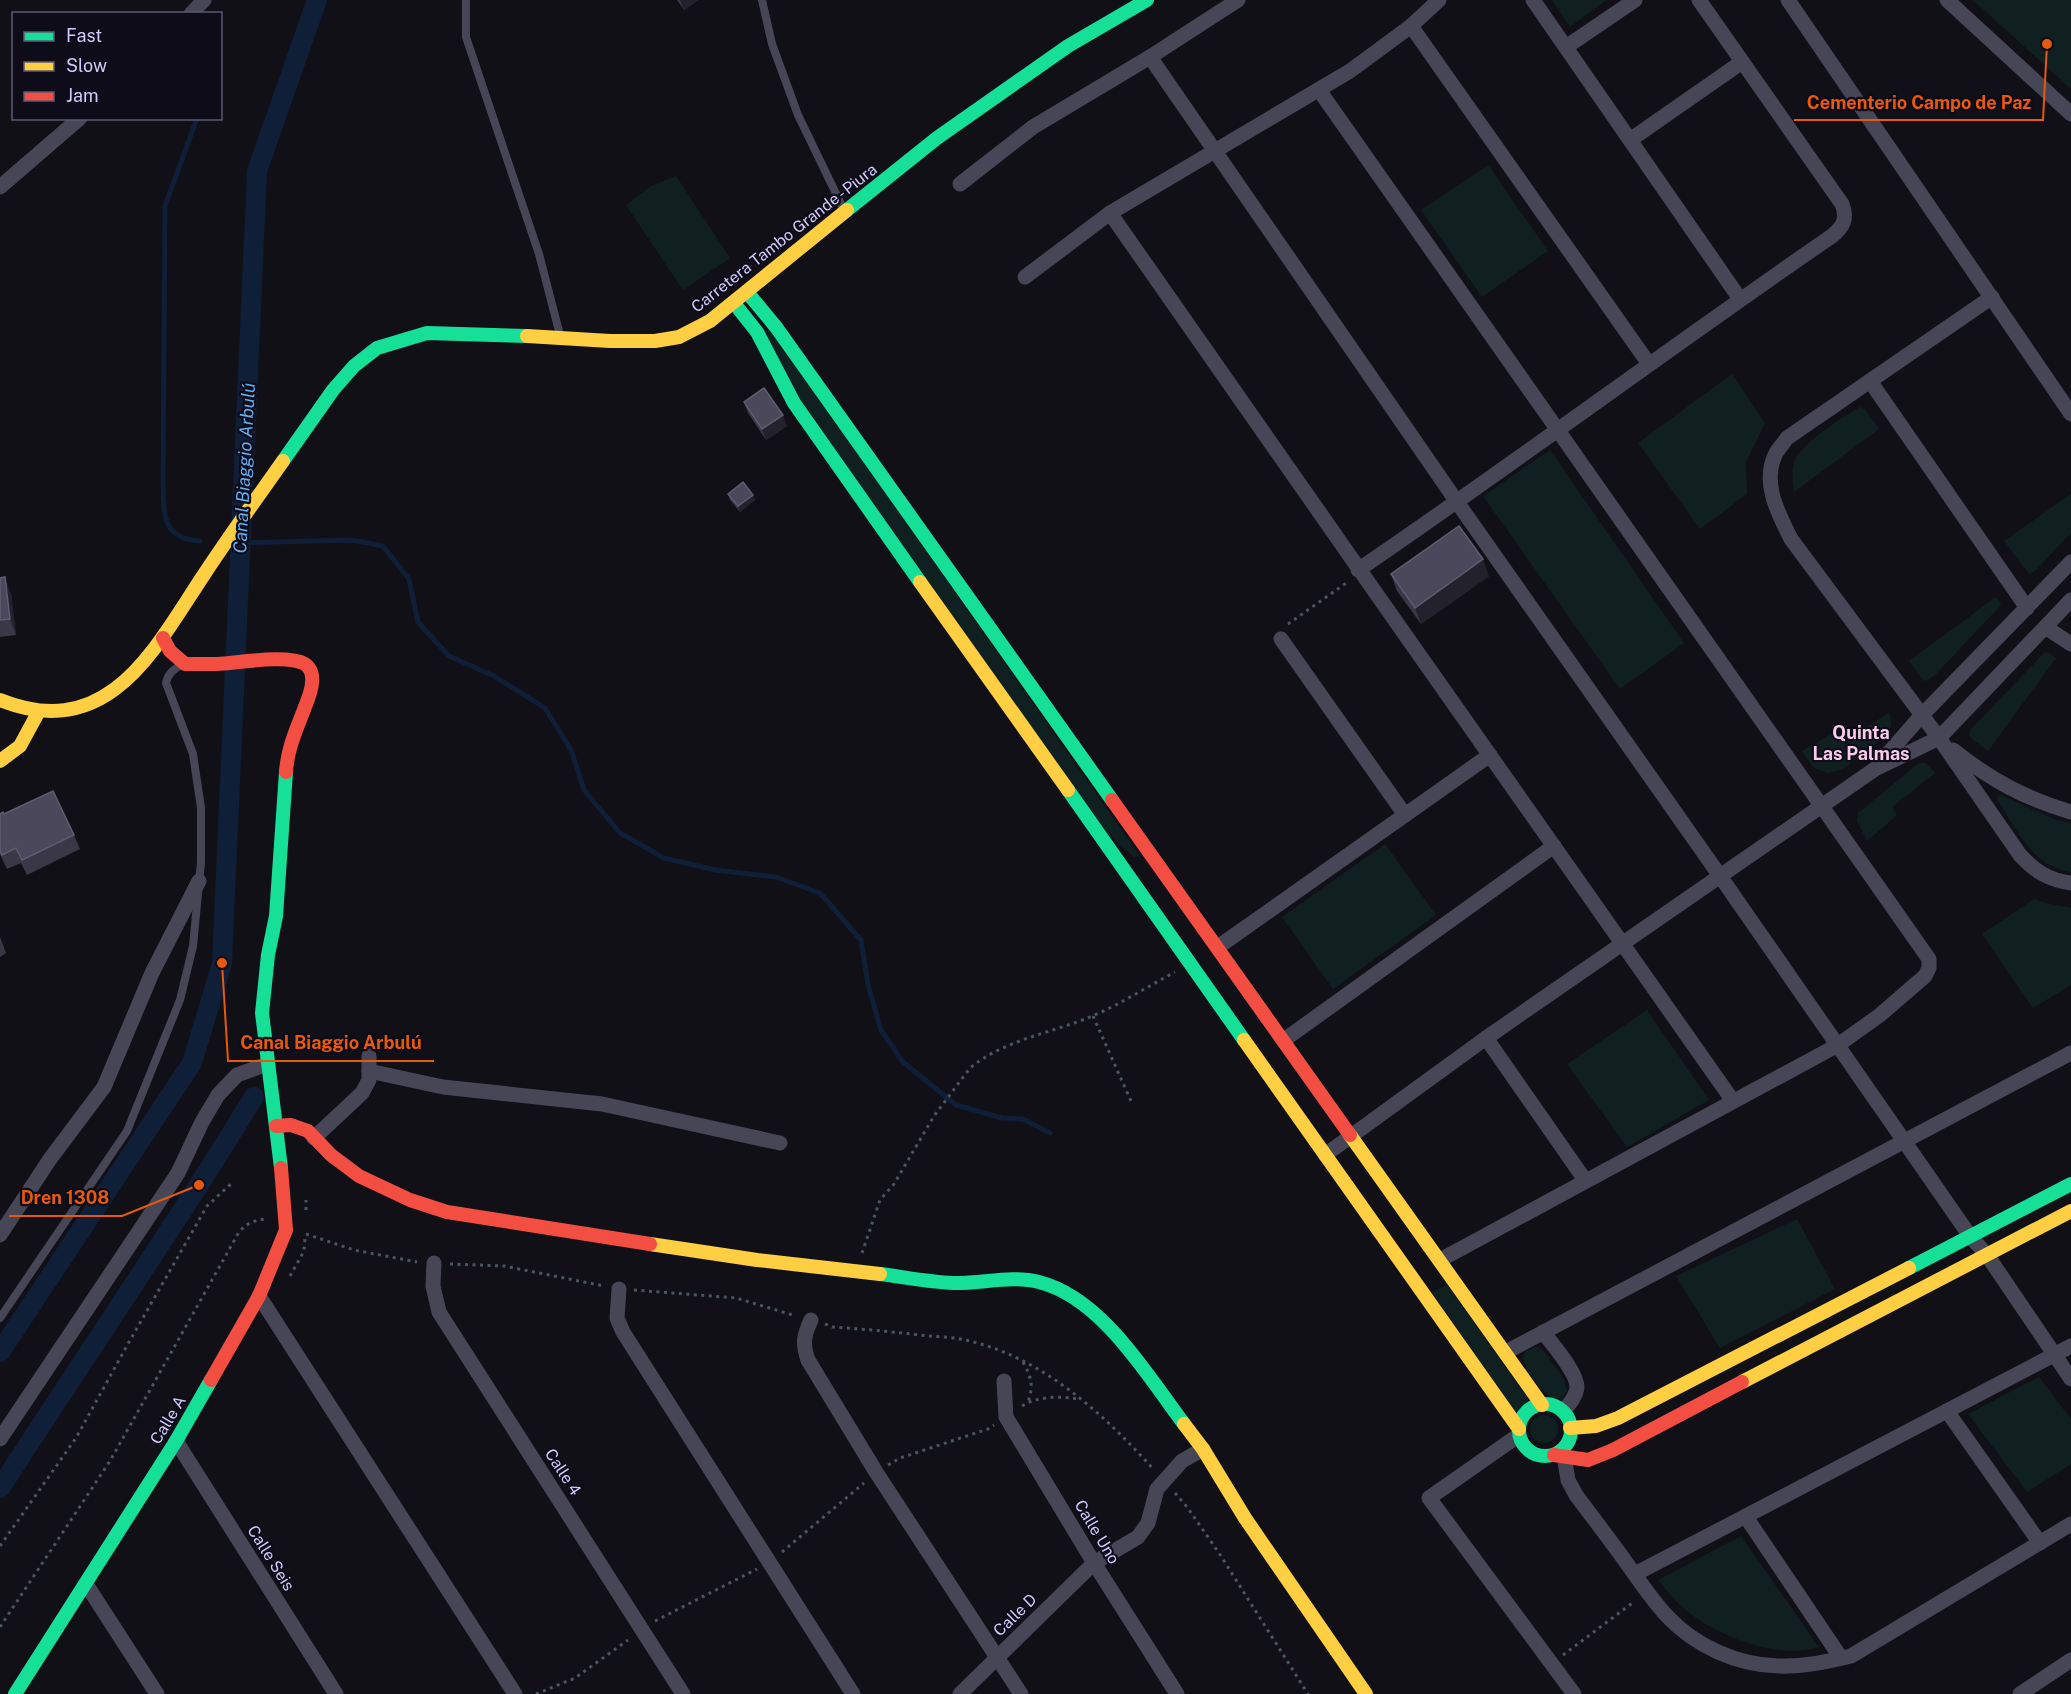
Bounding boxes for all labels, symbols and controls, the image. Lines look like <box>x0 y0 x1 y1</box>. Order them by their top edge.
legend <box>12 12 222 120</box>
text: Fast <box>66 25 102 46</box>
text: Slow <box>66 55 107 76</box>
callout: Cementerio Campo de Paz <box>1794 84 2043 120</box>
text: Jam <box>66 85 99 106</box>
text: Cementerio Campo de Paz <box>1807 92 2031 113</box>
street label: Carretera Tambo Grande - Piura <box>687 160 881 316</box>
water label: Canal Biaggio Arbulú <box>229 382 259 554</box>
district label: Quinta Las Palmas <box>1813 722 1909 764</box>
callout: Canal Biaggio Arbulú <box>228 1025 434 1061</box>
text: Canal Biaggio Arbulú <box>240 1032 422 1053</box>
callout: Dren 1308 <box>9 1180 122 1216</box>
text: Dren 1308 <box>21 1187 109 1208</box>
street label: Calle A <box>146 1392 190 1448</box>
street label: Calle 4 <box>541 1445 585 1499</box>
street label: Calle Uno <box>1071 1497 1123 1567</box>
street label: Calle Seis <box>243 1522 299 1594</box>
street label: Calle D <box>989 1590 1041 1640</box>

